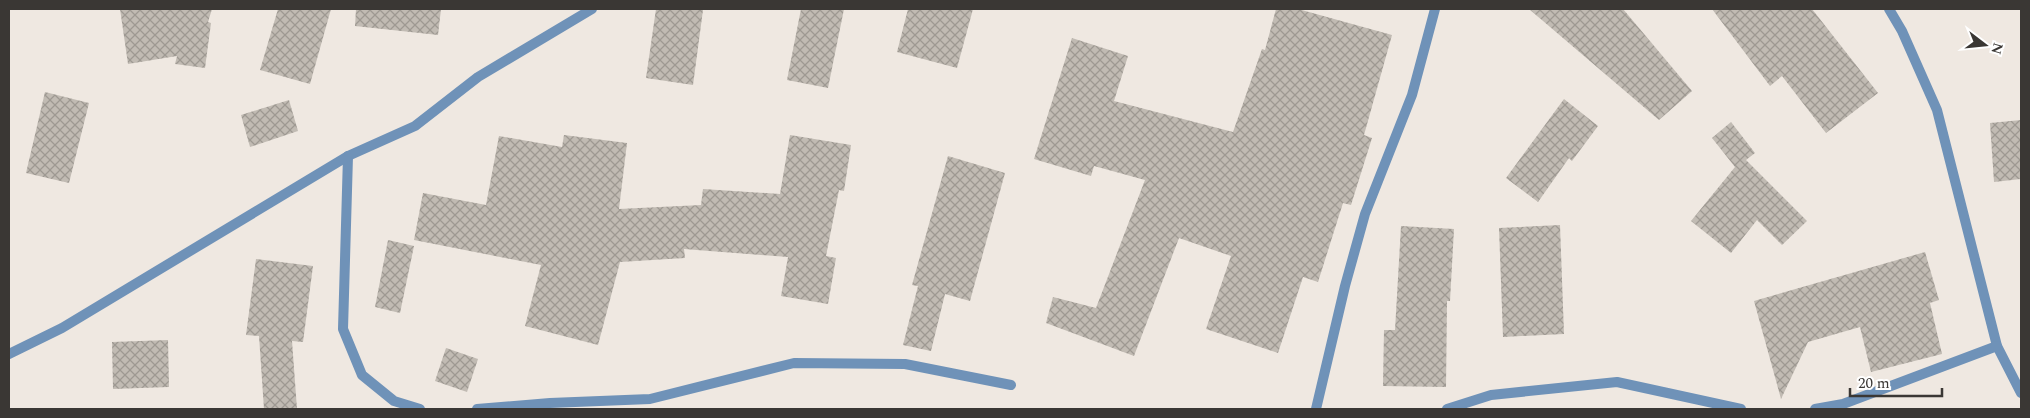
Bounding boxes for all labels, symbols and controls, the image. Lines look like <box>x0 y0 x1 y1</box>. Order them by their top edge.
north arrow <box>1960 20 2010 70</box>
text: N <box>1985 40 2009 57</box>
scale bar <box>1850 366 1942 398</box>
text: 20 m <box>1858 372 1890 395</box>

